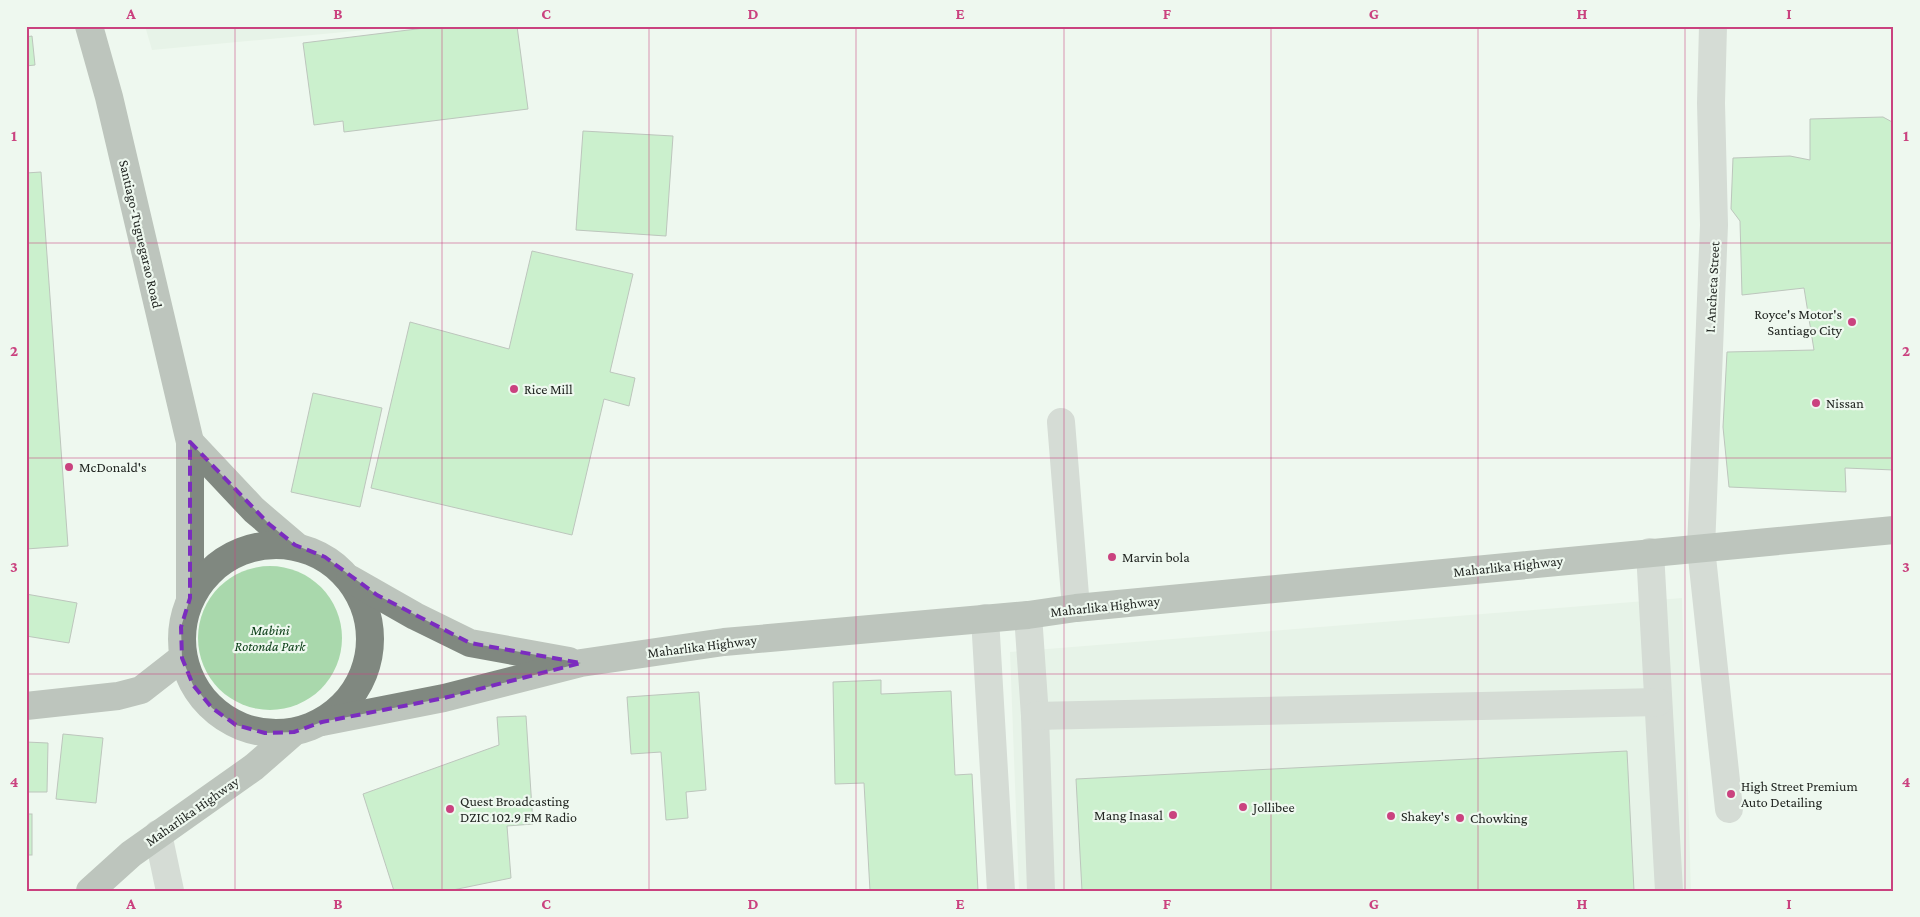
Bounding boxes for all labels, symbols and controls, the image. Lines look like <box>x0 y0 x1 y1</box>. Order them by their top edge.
text: A <box>125 5 136 22</box>
text: B <box>333 5 343 22</box>
text: C <box>541 5 551 22</box>
text: D <box>747 5 759 22</box>
text: E <box>955 5 965 22</box>
text: F <box>1163 5 1172 22</box>
text: G <box>1369 5 1379 22</box>
text: H <box>1577 5 1588 22</box>
text: I <box>1786 5 1792 22</box>
text: 1 <box>11 127 17 144</box>
text: 1 <box>1903 127 1909 144</box>
street label: Santiago-Tuguegarao Road <box>116 158 166 310</box>
street label: I. Ancheta Street <box>1702 241 1722 333</box>
place label: Royce's Motor's Santiago City <box>1754 306 1843 338</box>
marker: Royce's Motor's Santiago City <box>1846 316 1858 328</box>
text: 2 <box>10 342 18 359</box>
text: 2 <box>1902 342 1910 359</box>
place label: Rice Mill <box>524 381 573 397</box>
marker: Rice Mill <box>508 383 520 395</box>
place label: Nissan <box>1826 395 1864 411</box>
marker: Nissan <box>1810 397 1822 409</box>
place label: McDonald's <box>79 459 146 475</box>
marker: McDonald's <box>63 461 75 473</box>
place label: Marvin bola <box>1122 549 1190 565</box>
marker: Marvin bola <box>1106 551 1118 563</box>
street label: Maharlika Highway <box>1452 552 1564 580</box>
text: 3 <box>10 558 18 575</box>
text: 3 <box>1902 558 1910 575</box>
street label: Maharlika Highway <box>1049 592 1161 620</box>
park label: Mabini Rotonda Park <box>235 622 306 654</box>
street label: Maharlika Highway <box>646 631 758 661</box>
text: 4 <box>10 773 19 790</box>
street label: Maharlika Highway <box>142 773 242 849</box>
text: 4 <box>1902 773 1911 790</box>
place label: High Street Premium Auto Detailing <box>1741 778 1858 810</box>
marker: High Street Premium Auto Detailing <box>1725 788 1737 800</box>
place label: Quest Broadcasting DZIC 102.9 FM Radio <box>460 793 577 825</box>
place label: Jollibee <box>1251 799 1295 815</box>
marker: Jollibee <box>1237 801 1249 813</box>
marker: Quest Broadcasting DZIC 102.9 FM Radio <box>444 803 456 815</box>
place label: Mang Inasal <box>1094 807 1163 823</box>
place label: Shakey's <box>1401 808 1449 824</box>
marker: Mang Inasal <box>1167 809 1179 821</box>
marker: Shakey's <box>1385 810 1397 822</box>
place label: Chowking <box>1470 810 1528 826</box>
marker: Chowking <box>1454 812 1466 824</box>
text: A <box>125 895 136 912</box>
text: B <box>333 895 343 912</box>
text: C <box>541 895 551 912</box>
text: D <box>747 895 759 912</box>
text: E <box>955 895 965 912</box>
text: F <box>1163 895 1172 912</box>
text: G <box>1369 895 1379 912</box>
text: H <box>1577 895 1588 912</box>
text: I <box>1786 895 1792 912</box>

